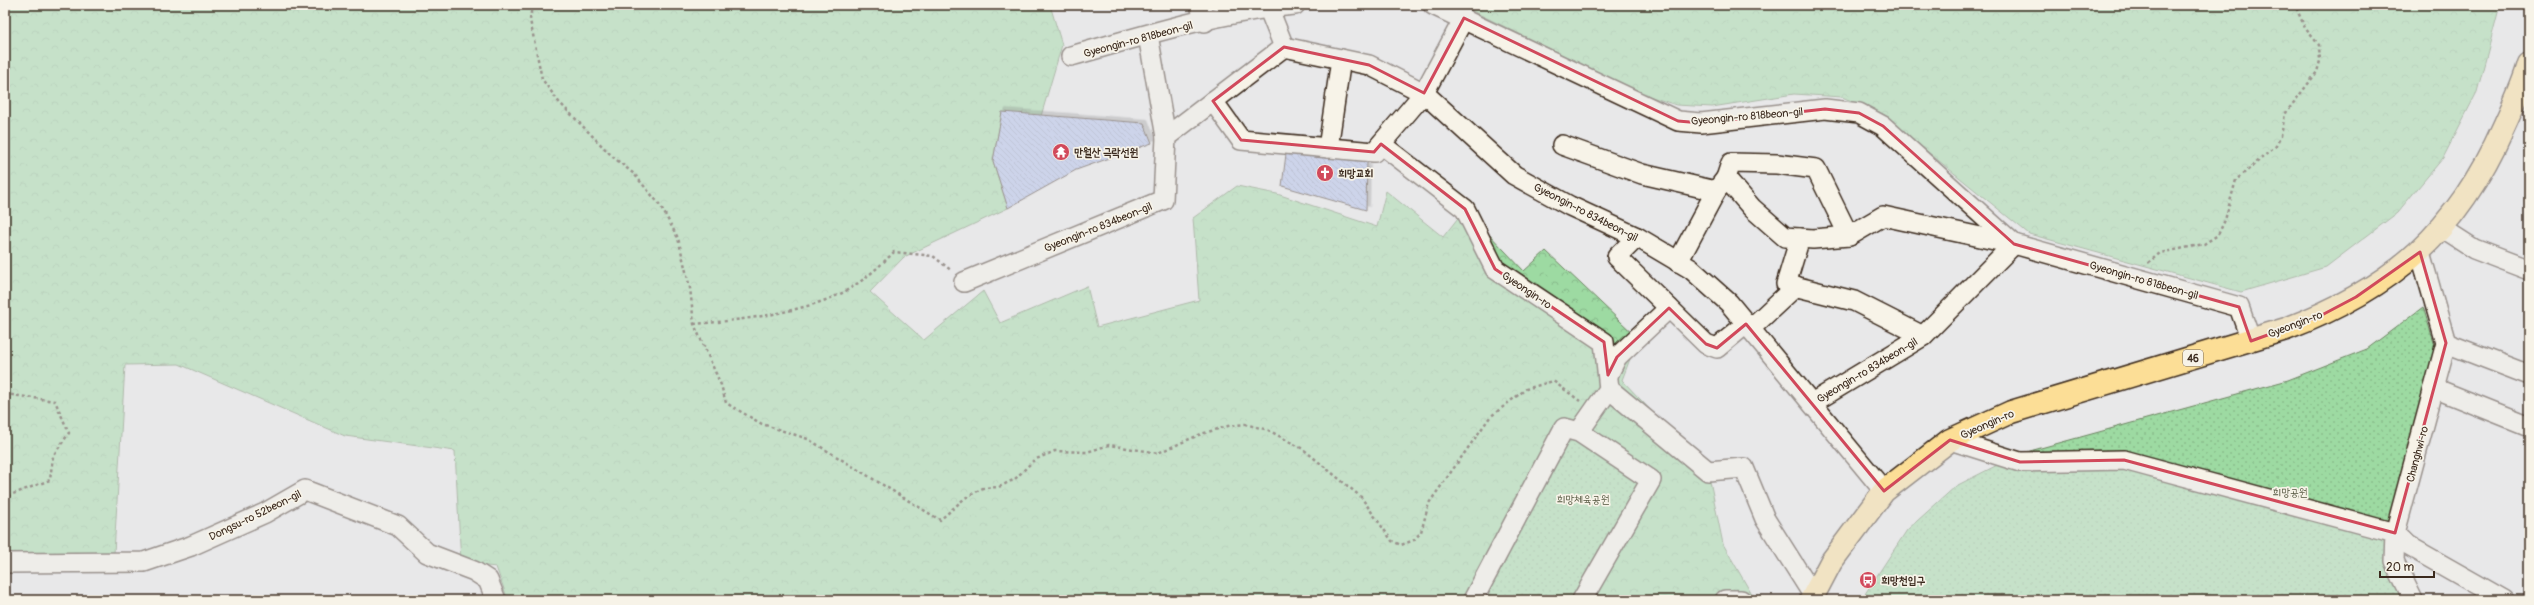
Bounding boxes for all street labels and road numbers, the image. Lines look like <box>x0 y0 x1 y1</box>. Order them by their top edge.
street label: Gyeongin-ro 818beon-gil <box>1082 19 1194 60</box>
street label: Gyeongin-ro 818beon-gil <box>1690 105 1804 128</box>
street label: Gyeongin-ro 834beon-gil <box>1531 180 1640 244</box>
street label: Gyeongin-ro 834beon-gil <box>1042 200 1154 255</box>
street label: Gyeongin-ro 818beon-gil <box>2088 259 2200 302</box>
street label: Gyeongin-ro <box>1499 269 1554 312</box>
street label: Gyeongin-ro <box>2266 308 2324 341</box>
street label: Gyeongin-ro 834beon-gil <box>1814 335 1920 406</box>
road number: 46 <box>2183 350 2203 366</box>
street label: Gyeongin-ro <box>1958 407 2016 442</box>
street label: Changhwi-ro <box>2404 425 2431 484</box>
street label: Dongsu-ro 52beon-gil <box>207 487 304 543</box>

